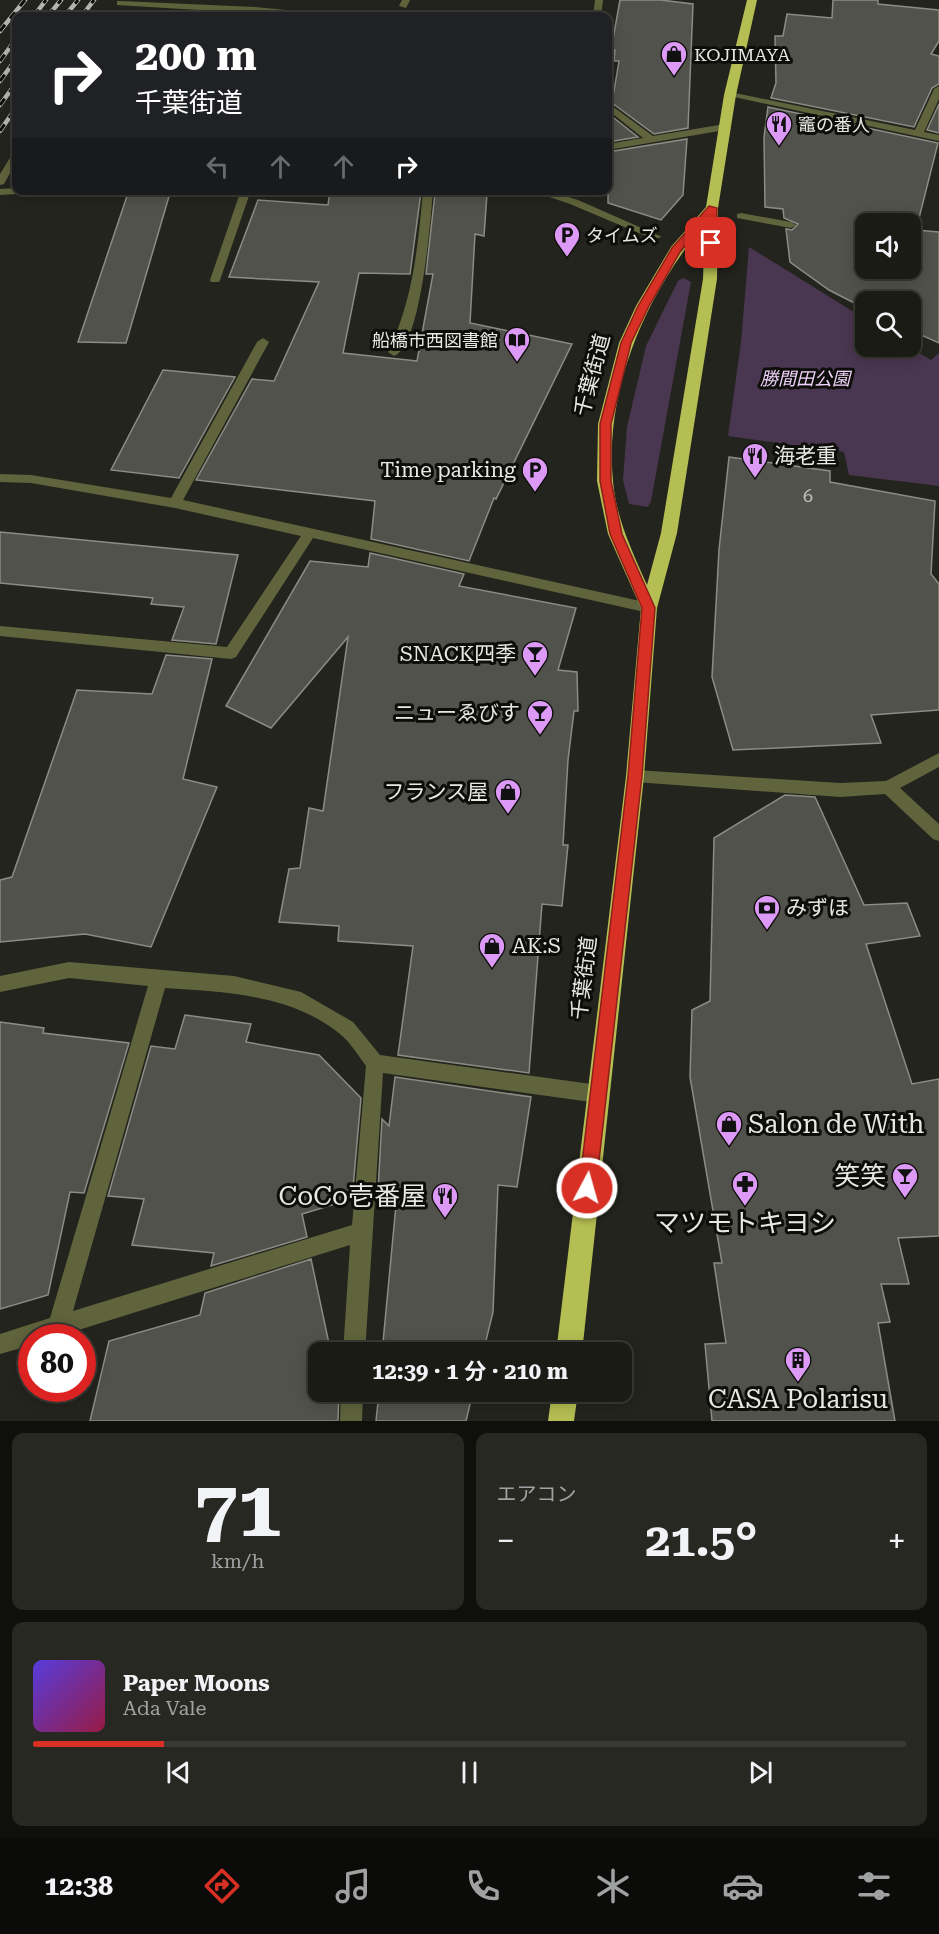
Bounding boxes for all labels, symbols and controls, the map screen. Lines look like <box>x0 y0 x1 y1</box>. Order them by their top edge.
text: 200 m <box>135 31 257 80</box>
icon: right <box>36 36 114 114</box>
shop icon: KOJIMAYA <box>659 39 689 77</box>
place label: KOJIMAYA <box>694 44 790 65</box>
text: 千葉街道 <box>135 87 243 119</box>
restaurant icon: 竈の番人 <box>764 109 794 147</box>
place label: 竈の番人 <box>798 114 870 135</box>
icon: left <box>201 150 234 183</box>
icon: ahead <box>264 150 297 183</box>
icon: ahead <box>327 150 360 183</box>
icon: right <box>390 150 423 183</box>
map controls <box>855 213 921 357</box>
button: sound <box>855 213 921 279</box>
pin <box>685 217 736 268</box>
parking icon: タイムズ <box>552 220 582 258</box>
place label: タイムズ <box>586 225 658 246</box>
icon: arrive <box>694 226 727 259</box>
button: search <box>855 291 921 357</box>
library icon: 船橋市西図書館 <box>502 325 532 363</box>
place label: 船橋市西図書館 <box>372 330 498 351</box>
street label: 千葉街道 <box>570 331 614 419</box>
park label: 勝間田公園 <box>760 368 853 389</box>
restaurant icon: 海老重 <box>740 441 770 479</box>
place label: 海老重 <box>774 444 837 468</box>
parking icon: Time parking <box>520 455 550 493</box>
place label: Time parking <box>380 458 516 482</box>
house number: 6 <box>803 485 813 506</box>
bar icon: SNACK四季 <box>520 639 550 677</box>
place label: SNACK四季 <box>400 642 516 666</box>
bar icon: ニューゑびす <box>525 698 555 736</box>
place label: ニューゑびす <box>394 701 520 725</box>
shop icon: フランス屋 <box>493 777 523 815</box>
place label: フランス屋 <box>383 780 488 804</box>
bank icon: みずほ <box>752 893 782 931</box>
place label: みずほ <box>786 896 849 920</box>
shop icon: AK:S <box>477 931 507 969</box>
place label: AK:S <box>512 934 561 958</box>
street label: 千葉街道 <box>567 935 601 1021</box>
shop icon: Salon de With <box>714 1109 744 1147</box>
place label: Salon de With <box>748 1109 925 1139</box>
position arrow <box>555 1156 619 1220</box>
place label: 笑笑 <box>834 1161 886 1191</box>
bar icon: 笑笑 <box>890 1161 920 1199</box>
pharmacy icon: マツモトキヨシ <box>730 1169 760 1207</box>
place label: CoCo壱番屋 <box>279 1181 426 1211</box>
restaurant icon: CoCo壱番屋 <box>430 1181 460 1219</box>
place label: マツモトキヨシ <box>654 1208 836 1238</box>
speed limit sign: 80 <box>18 1324 96 1402</box>
building icon: CASA Polarisu <box>783 1345 813 1383</box>
text: 12:39 · 1 分 · 210 m <box>372 1359 568 1384</box>
place label: CASA Polarisu <box>708 1384 888 1414</box>
text: 71 <box>194 1464 281 1555</box>
text: エアコン <box>497 1482 577 1506</box>
text: 21.5° <box>645 1514 757 1567</box>
text: − <box>497 1521 515 1560</box>
text: + <box>888 1521 906 1560</box>
text: km/h <box>211 1549 265 1573</box>
text: Paper Moons <box>123 1671 270 1696</box>
text: Ada Vale <box>123 1696 206 1720</box>
icon: previous <box>162 1756 195 1789</box>
icon: pause <box>453 1756 486 1789</box>
icon: next <box>744 1756 777 1789</box>
icon: directions <box>201 1865 243 1907</box>
icon: music <box>332 1865 374 1907</box>
icon: phone <box>462 1865 504 1907</box>
icon: climate <box>592 1865 634 1907</box>
icon: car <box>722 1865 764 1907</box>
icon: filters <box>853 1865 895 1907</box>
text: 12:38 <box>44 1870 113 1902</box>

